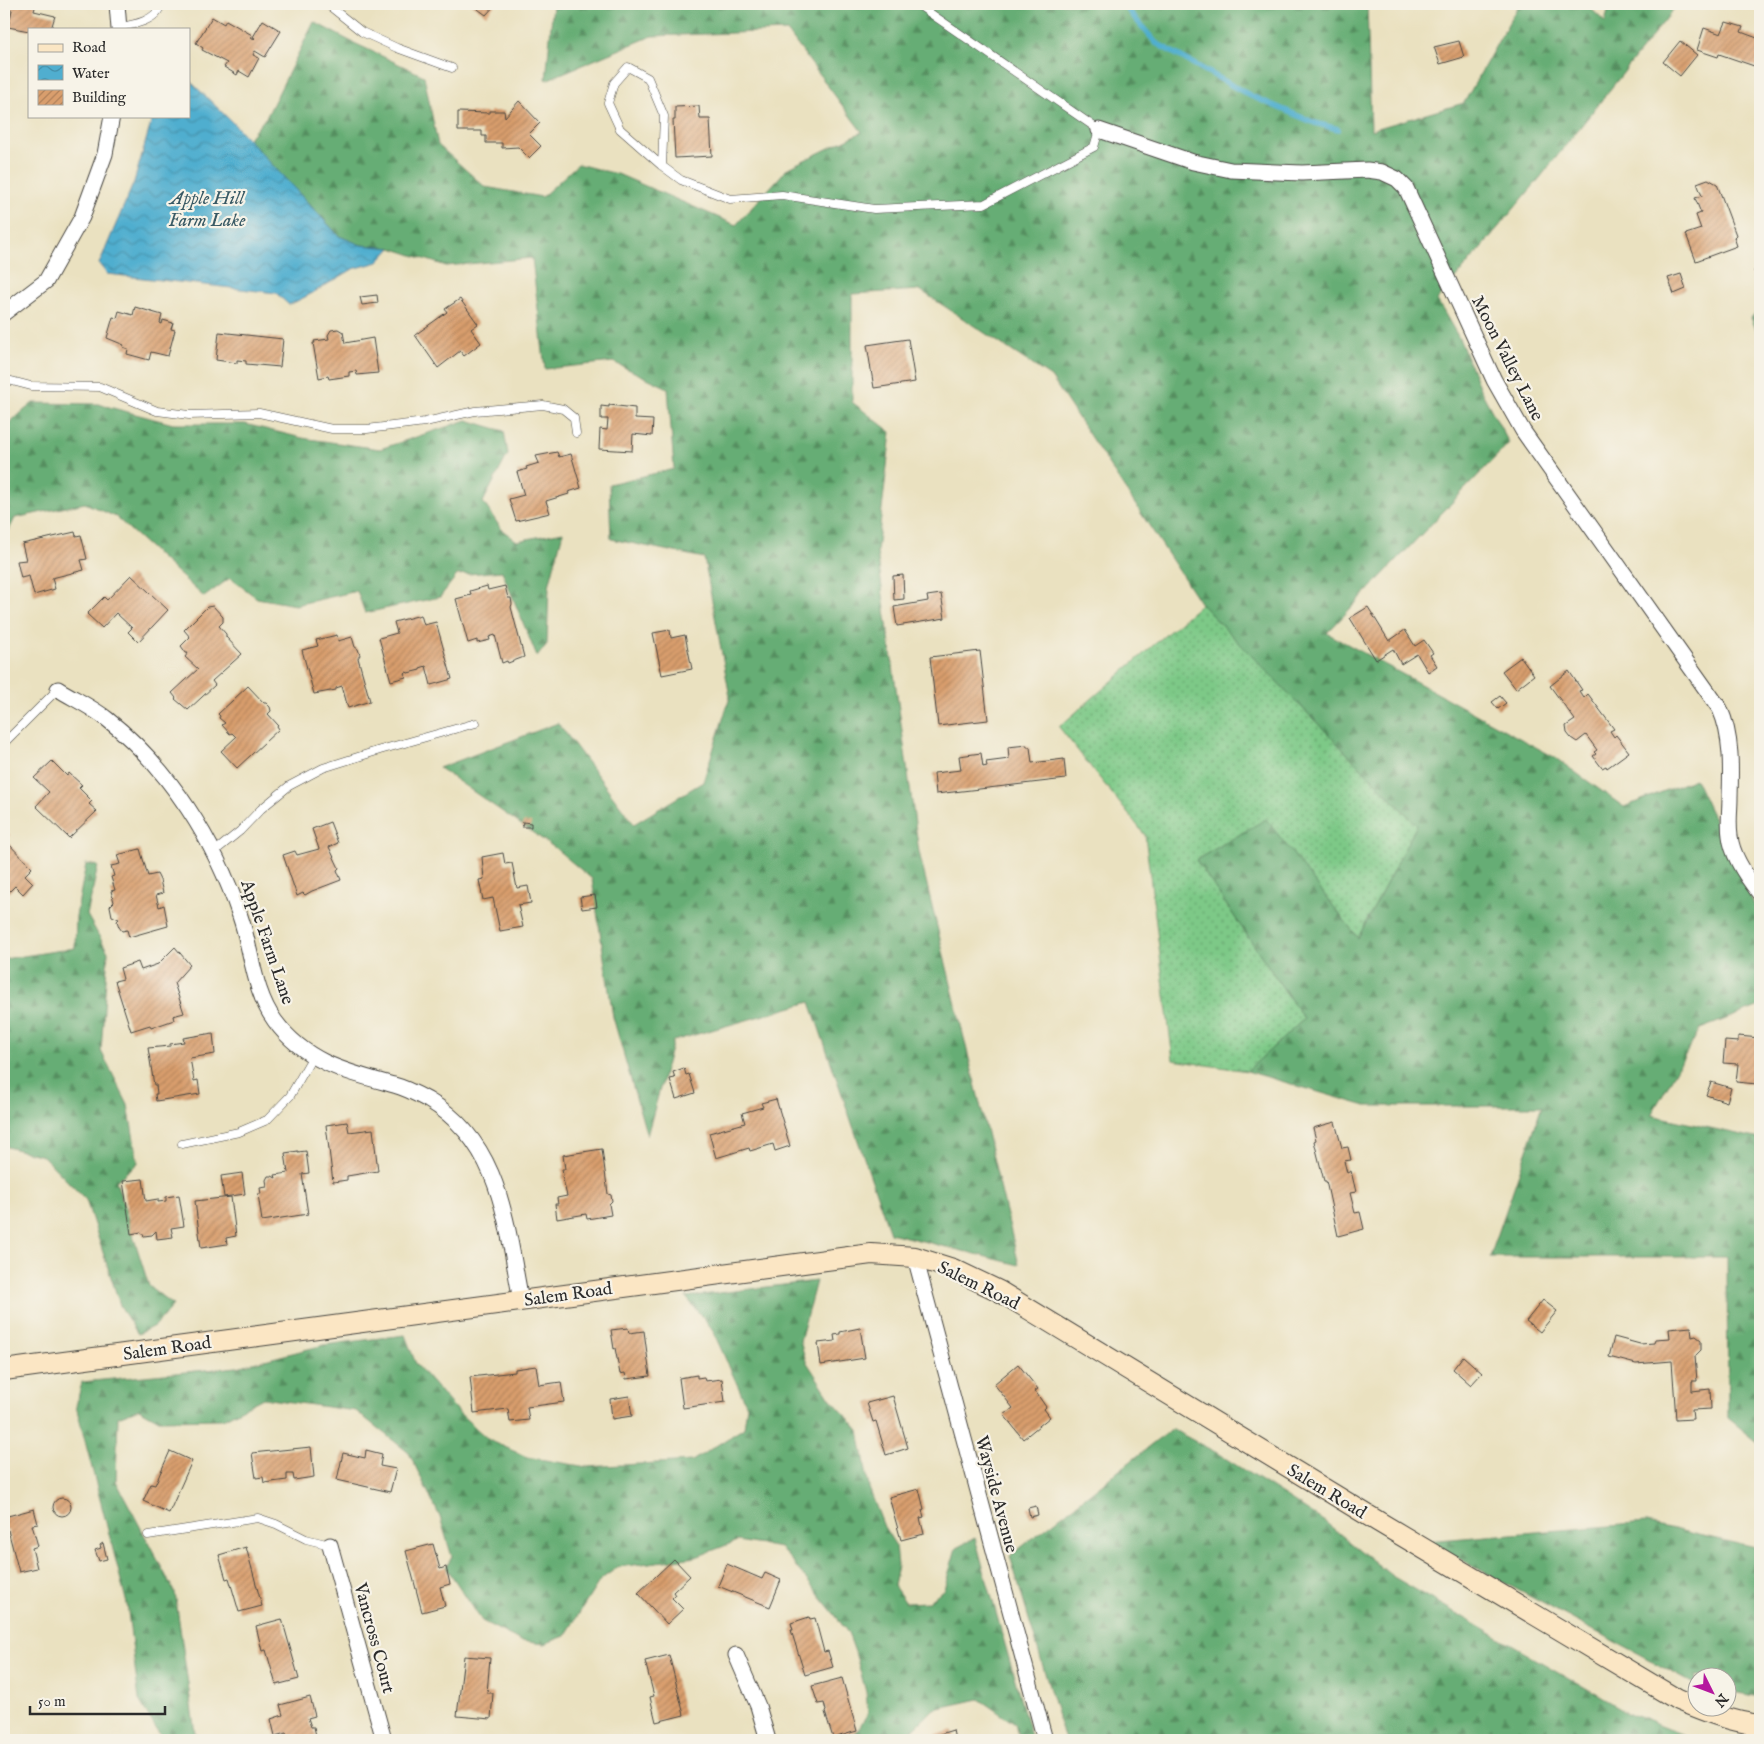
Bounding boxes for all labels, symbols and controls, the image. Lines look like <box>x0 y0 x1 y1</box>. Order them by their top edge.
legend <box>28 28 190 118</box>
text: Road <box>72 38 107 57</box>
text: Water <box>72 64 110 83</box>
text: Building <box>72 88 127 107</box>
water label: Apple Hill Farm Lake <box>168 187 246 233</box>
street label: Moon Valley Lane <box>1465 292 1548 425</box>
street label: Apple Farm Lane <box>234 876 299 1008</box>
street label: Salem Road <box>933 1257 1024 1316</box>
street label: Salem Road <box>523 1278 614 1313</box>
street label: Salem Road <box>122 1332 213 1367</box>
street label: Wayside Avenue <box>969 1433 1022 1555</box>
street label: Salem Road <box>1282 1460 1370 1525</box>
street label: Vancross Court <box>348 1580 399 1696</box>
north arrow <box>1686 1666 1736 1716</box>
scale bar <box>30 1684 165 1716</box>
text: N <box>1710 1689 1732 1711</box>
text: 50 m <box>38 1692 66 1711</box>

